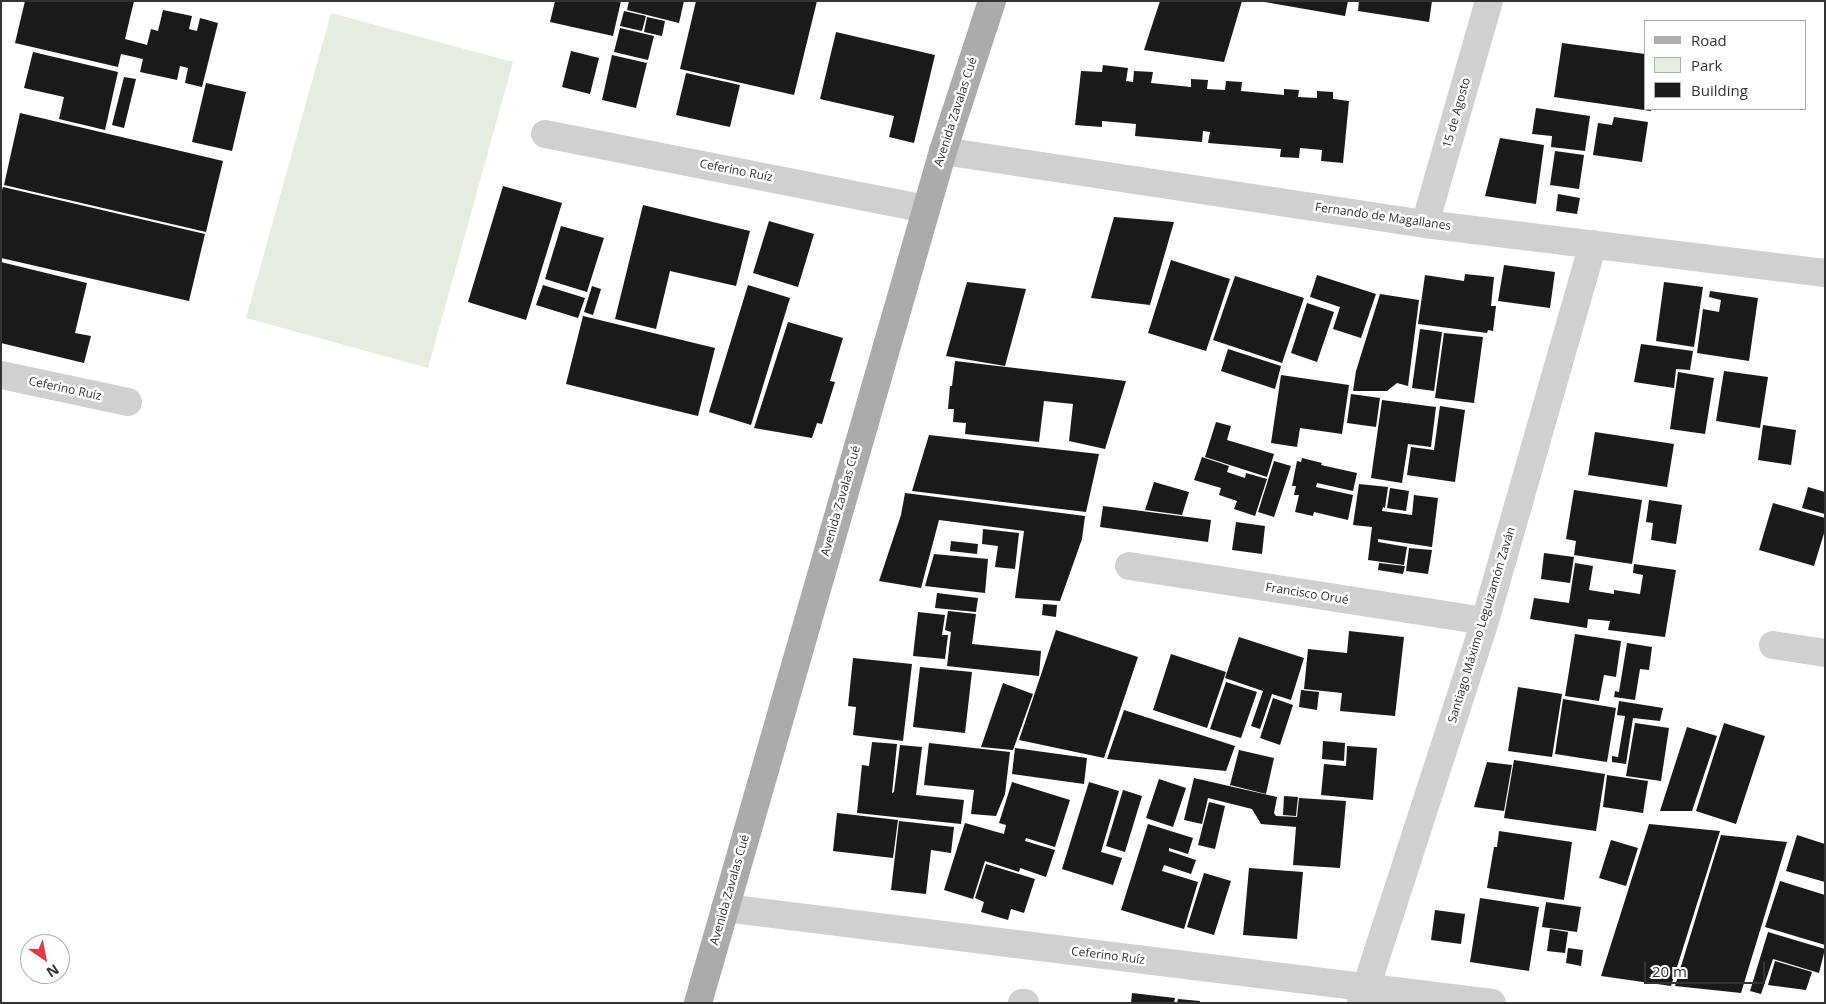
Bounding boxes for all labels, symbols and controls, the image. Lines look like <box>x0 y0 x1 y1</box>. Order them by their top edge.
legend <box>1644 20 1806 110</box>
text: Road <box>1691 30 1727 50</box>
street label: Avenida Zavalas Cué <box>932 55 980 169</box>
text: Park <box>1691 55 1722 75</box>
street label: 15 de Agosto <box>1440 76 1474 150</box>
text: Building <box>1691 80 1748 100</box>
street label: Ceferino Ruíz <box>698 157 774 185</box>
street label: Fernando de Magallanes <box>1314 200 1452 234</box>
street label: Ceferino Ruíz <box>27 374 103 404</box>
street label: Avenida Zavalas Cué <box>818 444 864 558</box>
street label: Santiago Máximo Leguizamón Zaván <box>1445 525 1519 725</box>
street label: Francisco Orué <box>1264 580 1350 608</box>
street label: Avenida Zavalas Cué <box>707 833 753 947</box>
north arrow <box>20 934 70 984</box>
street label: Ceferino Ruíz <box>1070 944 1146 968</box>
scale bar <box>1646 952 1767 984</box>
text: N <box>43 960 63 982</box>
text: 20 m <box>1652 961 1687 981</box>

